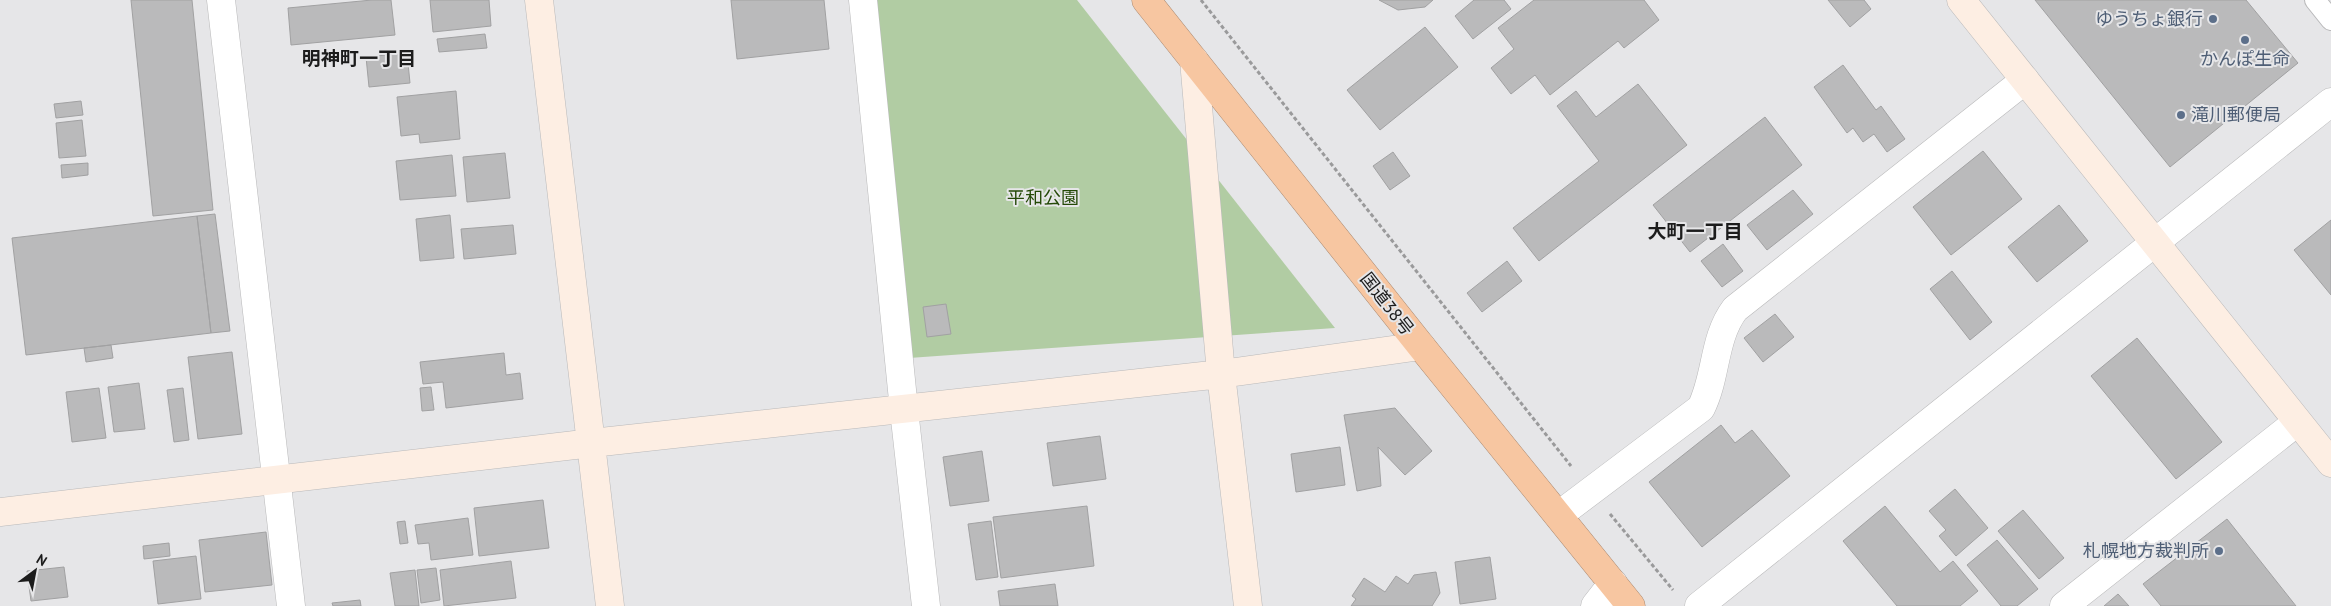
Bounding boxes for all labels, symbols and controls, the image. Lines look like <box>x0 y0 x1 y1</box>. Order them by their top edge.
place label: ゆうちょ銀行 <box>2095 7 2203 30</box>
marker: ゆうちょ銀行 <box>2207 13 2219 25</box>
marker: かんぽ生命 <box>2239 34 2251 46</box>
district label: 明神町一丁目 <box>302 46 416 70</box>
place label: かんぽ生命 <box>2200 47 2290 70</box>
place label: 滝川郵便局 <box>2191 103 2281 126</box>
marker: 滝川郵便局 <box>2175 109 2187 121</box>
park label: 平和公園 <box>1007 186 1079 209</box>
district label: 大町一丁目 <box>1647 219 1743 243</box>
street label: 国道38号 <box>1356 268 1419 340</box>
place label: 札幌地方裁判所 <box>2083 539 2209 562</box>
marker: 札幌地方裁判所 <box>2213 545 2225 557</box>
north arrow <box>10 546 60 596</box>
text: N <box>33 550 51 570</box>

